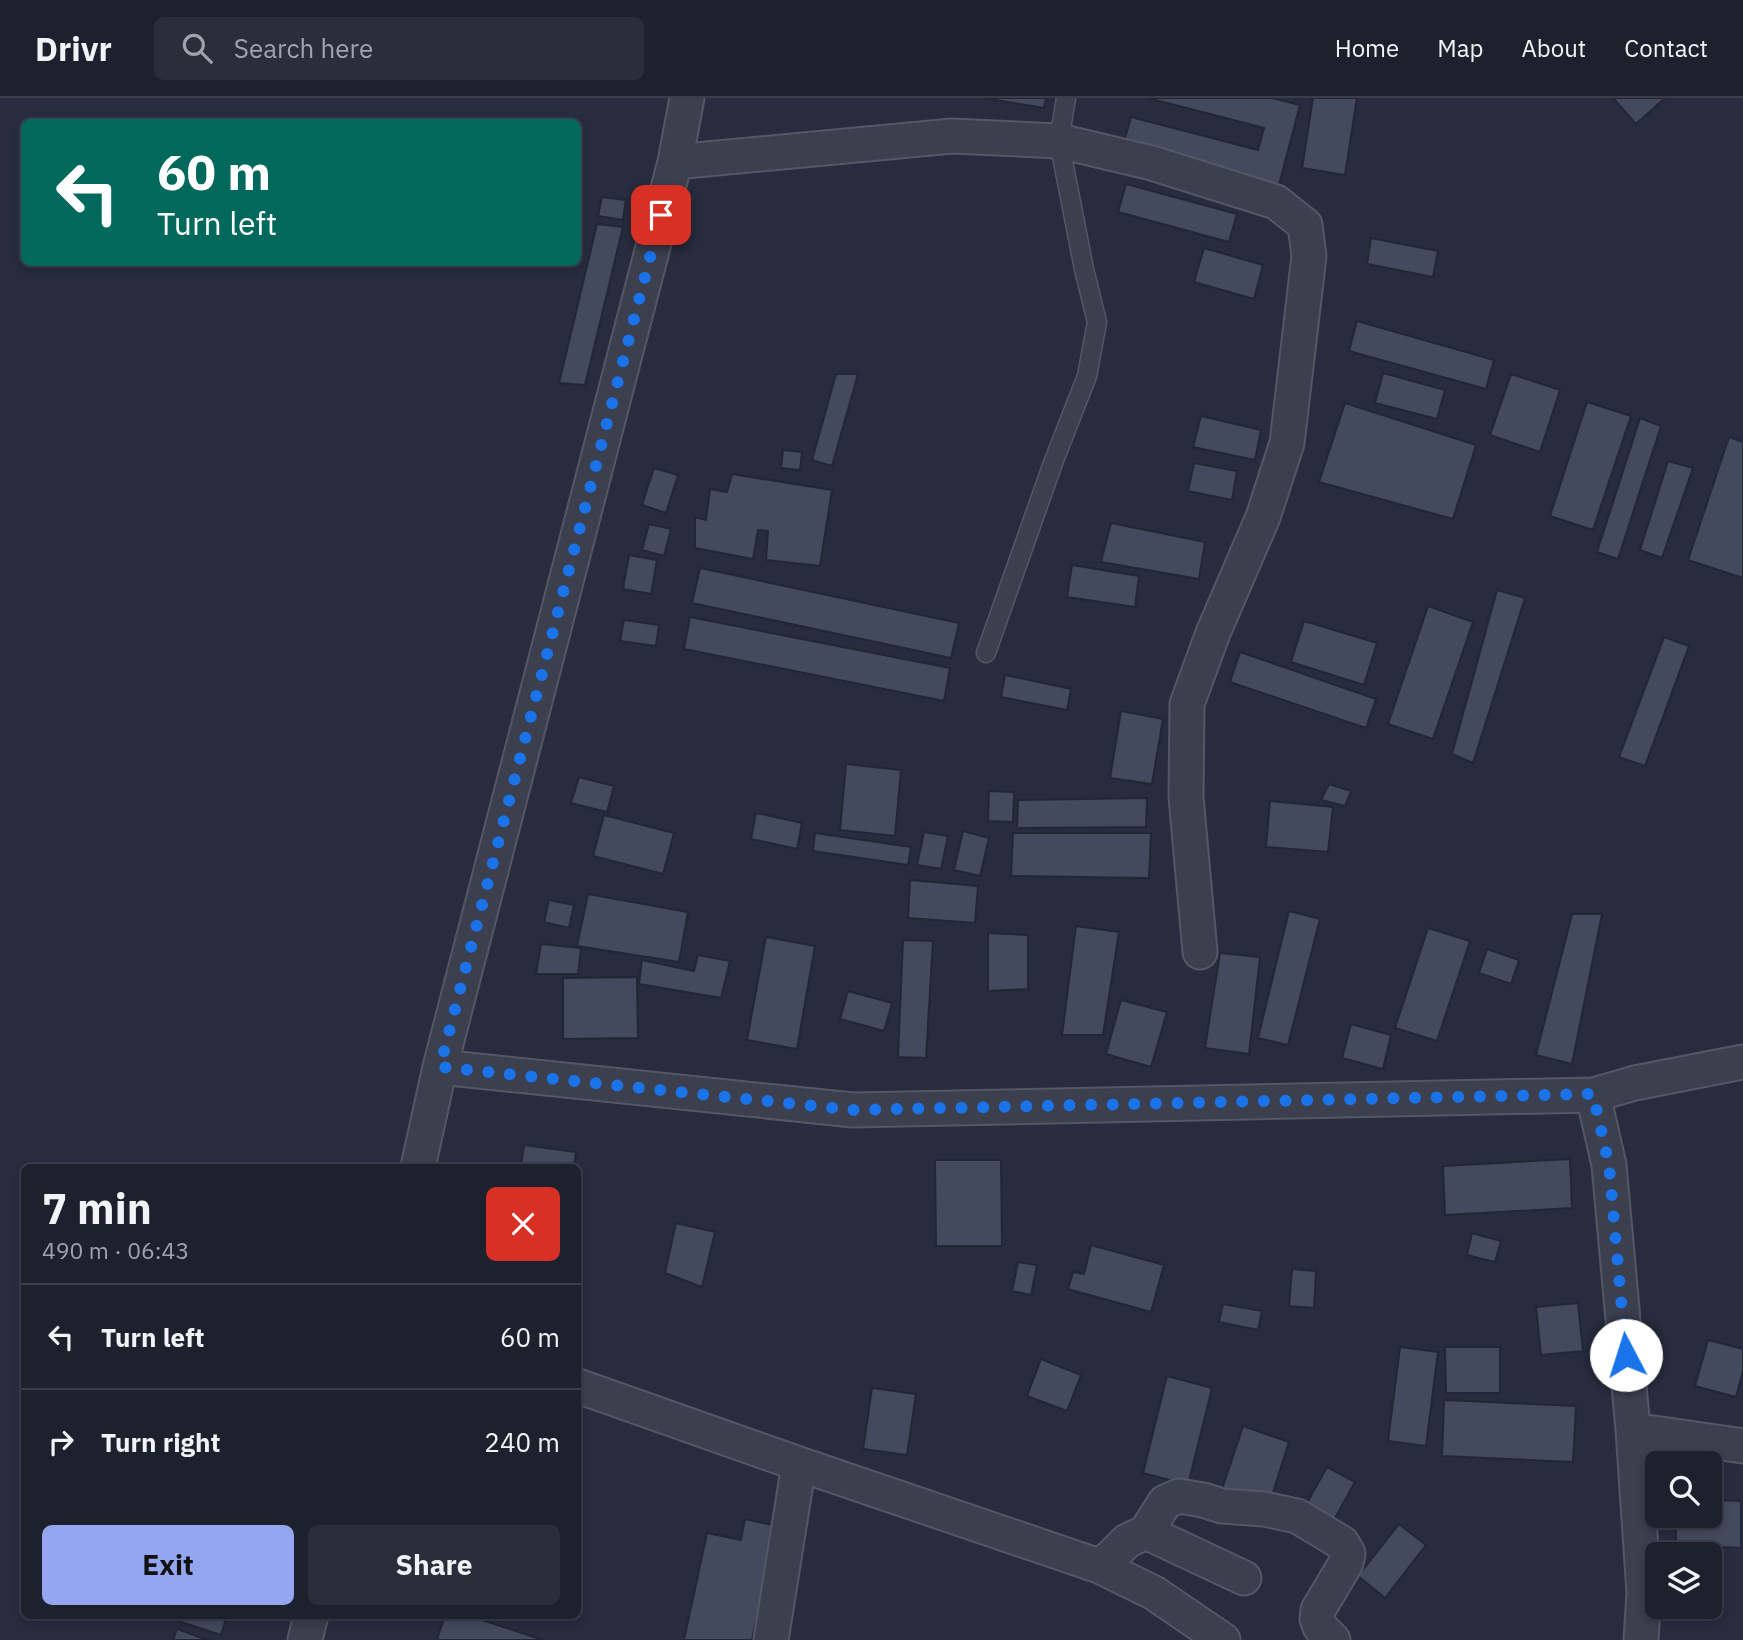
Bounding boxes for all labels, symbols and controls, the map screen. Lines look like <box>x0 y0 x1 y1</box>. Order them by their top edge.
search box <box>154 17 644 80</box>
text: Drivr <box>35 27 112 70</box>
icon: search <box>178 29 216 67</box>
text: Search here <box>234 31 373 65</box>
text: Home <box>1335 32 1399 64</box>
text: Map <box>1437 32 1483 64</box>
text: About <box>1521 32 1586 64</box>
text: Contact <box>1624 32 1708 64</box>
text: 60 m <box>157 140 271 203</box>
icon: left <box>42 147 133 238</box>
pin <box>631 185 691 245</box>
icon: arrive <box>642 196 680 234</box>
text: Turn left <box>157 202 277 244</box>
text: 7 min <box>42 1181 152 1236</box>
button: close <box>486 1187 560 1261</box>
text: 490 m · 06:43 <box>42 1235 189 1265</box>
icon: left <box>42 1318 80 1356</box>
position arrow <box>1589 1318 1663 1392</box>
text: Turn left <box>101 1320 204 1354</box>
text: 60 m <box>500 1320 560 1354</box>
icon: right <box>42 1423 80 1461</box>
text: Turn right <box>101 1425 220 1459</box>
text: 240 m <box>484 1425 560 1459</box>
map controls <box>1645 1451 1722 1619</box>
button: search <box>1645 1451 1722 1528</box>
button: Exit <box>42 1525 294 1605</box>
button: Share <box>308 1525 560 1605</box>
button: layers <box>1645 1542 1722 1619</box>

